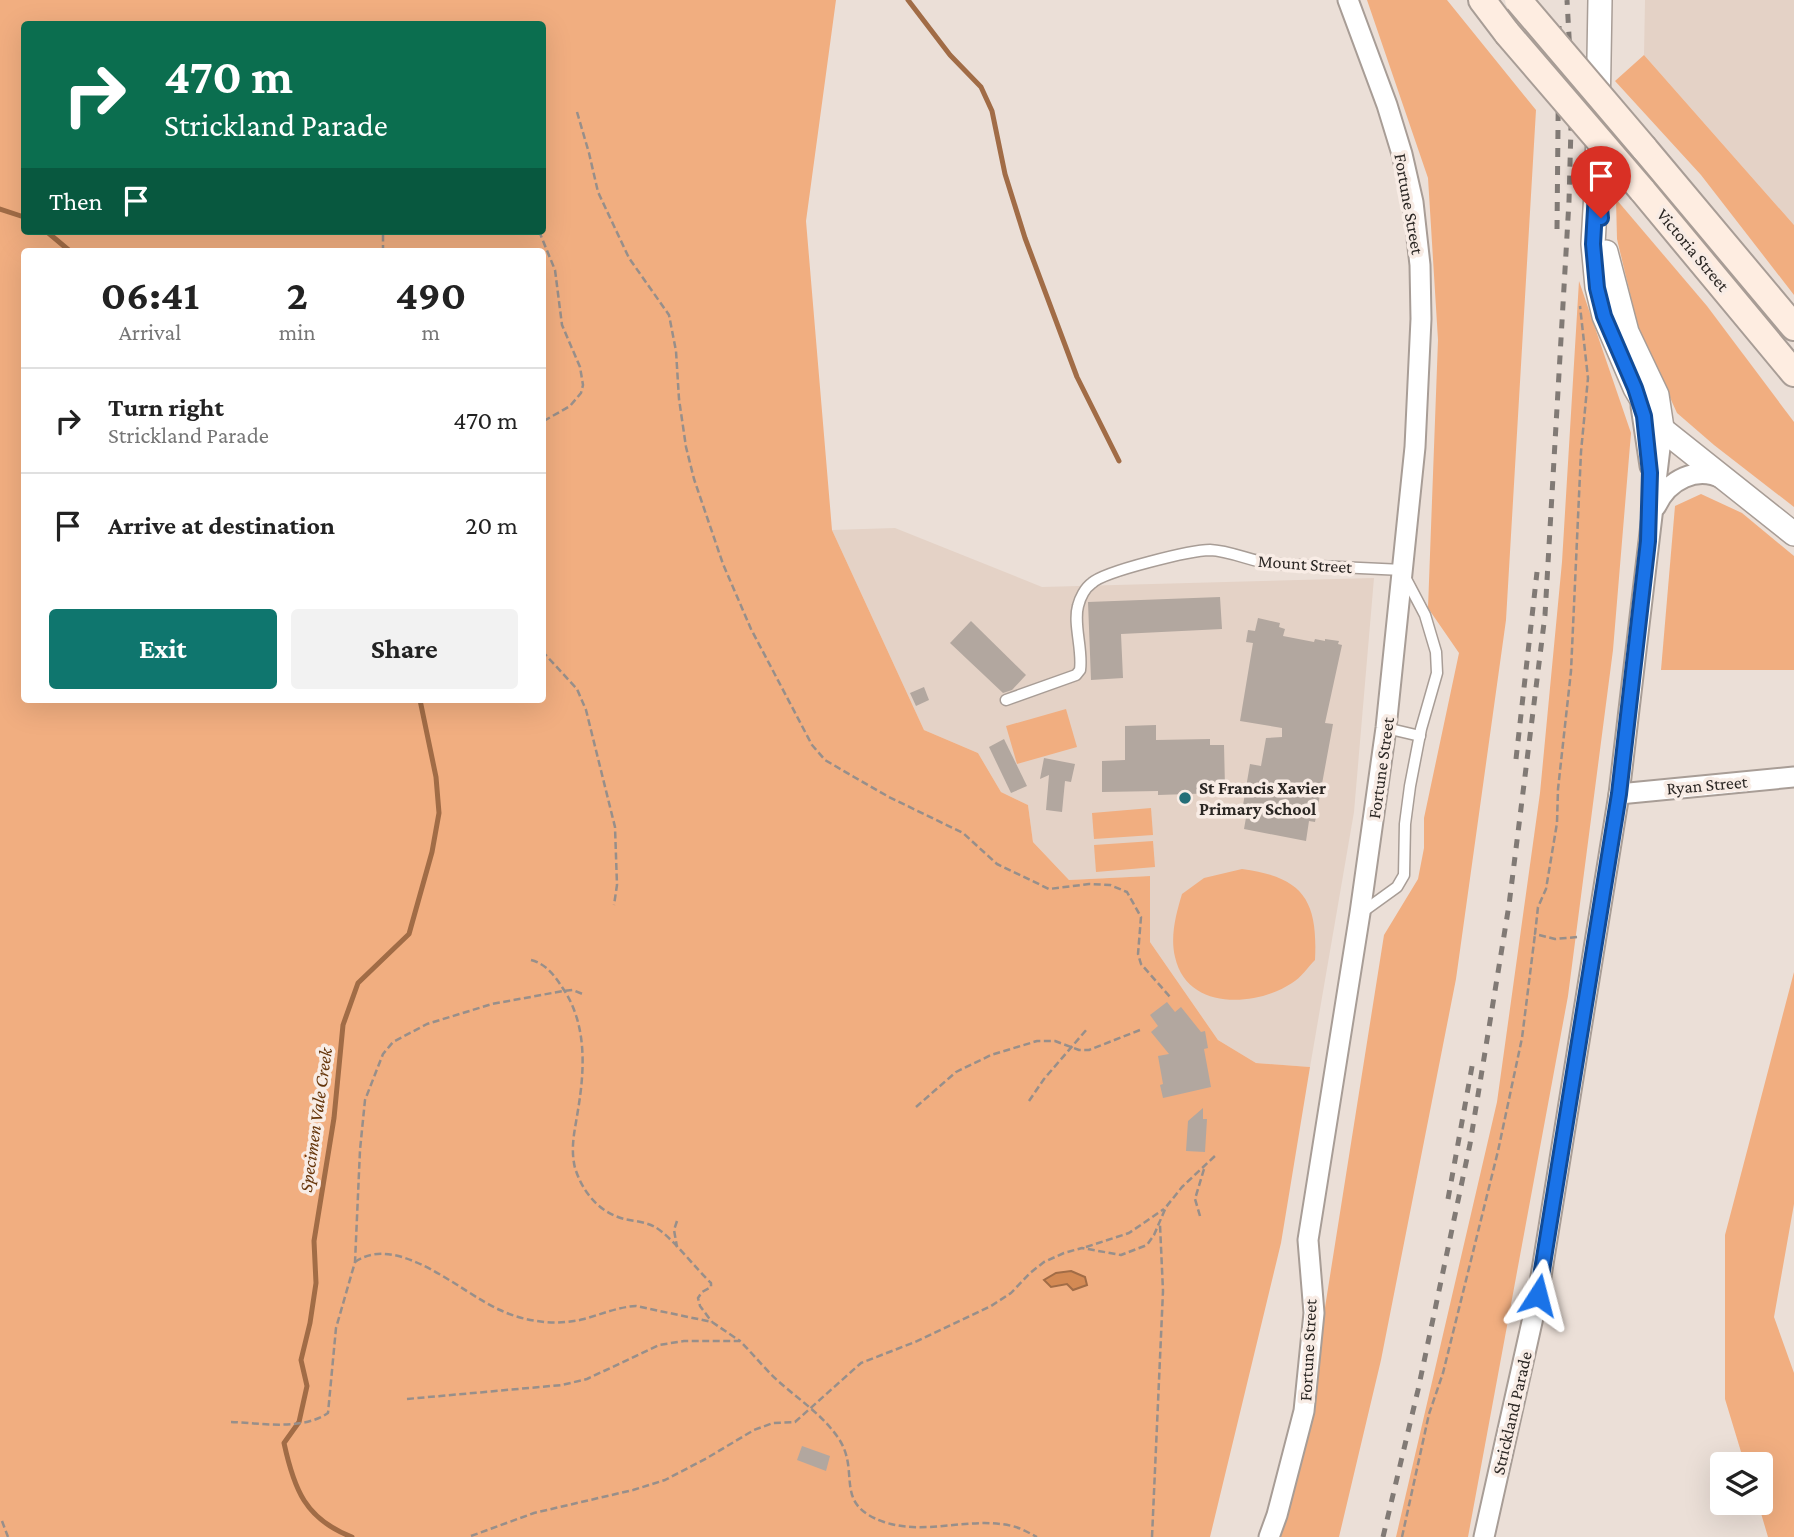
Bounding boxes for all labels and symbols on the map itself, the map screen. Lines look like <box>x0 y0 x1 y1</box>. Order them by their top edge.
pin <box>1571 146 1631 218</box>
street label: Fortune Street <box>1390 152 1428 257</box>
street label: Victoria Street <box>1653 205 1734 296</box>
street label: Mount Street <box>1257 551 1354 577</box>
street label: Fortune Street <box>1364 715 1398 820</box>
street label: Ryan Street <box>1666 771 1749 799</box>
place label: St Francis Xavier Primary School <box>1199 778 1326 819</box>
marker: St Francis Xavier Primary School <box>1177 790 1193 806</box>
water label: Specimen Vale Creek <box>295 1046 336 1194</box>
position arrow <box>1501 1258 1575 1332</box>
street label: Fortune Street <box>1295 1297 1321 1402</box>
street label: Strickland Parade <box>1488 1349 1536 1477</box>

